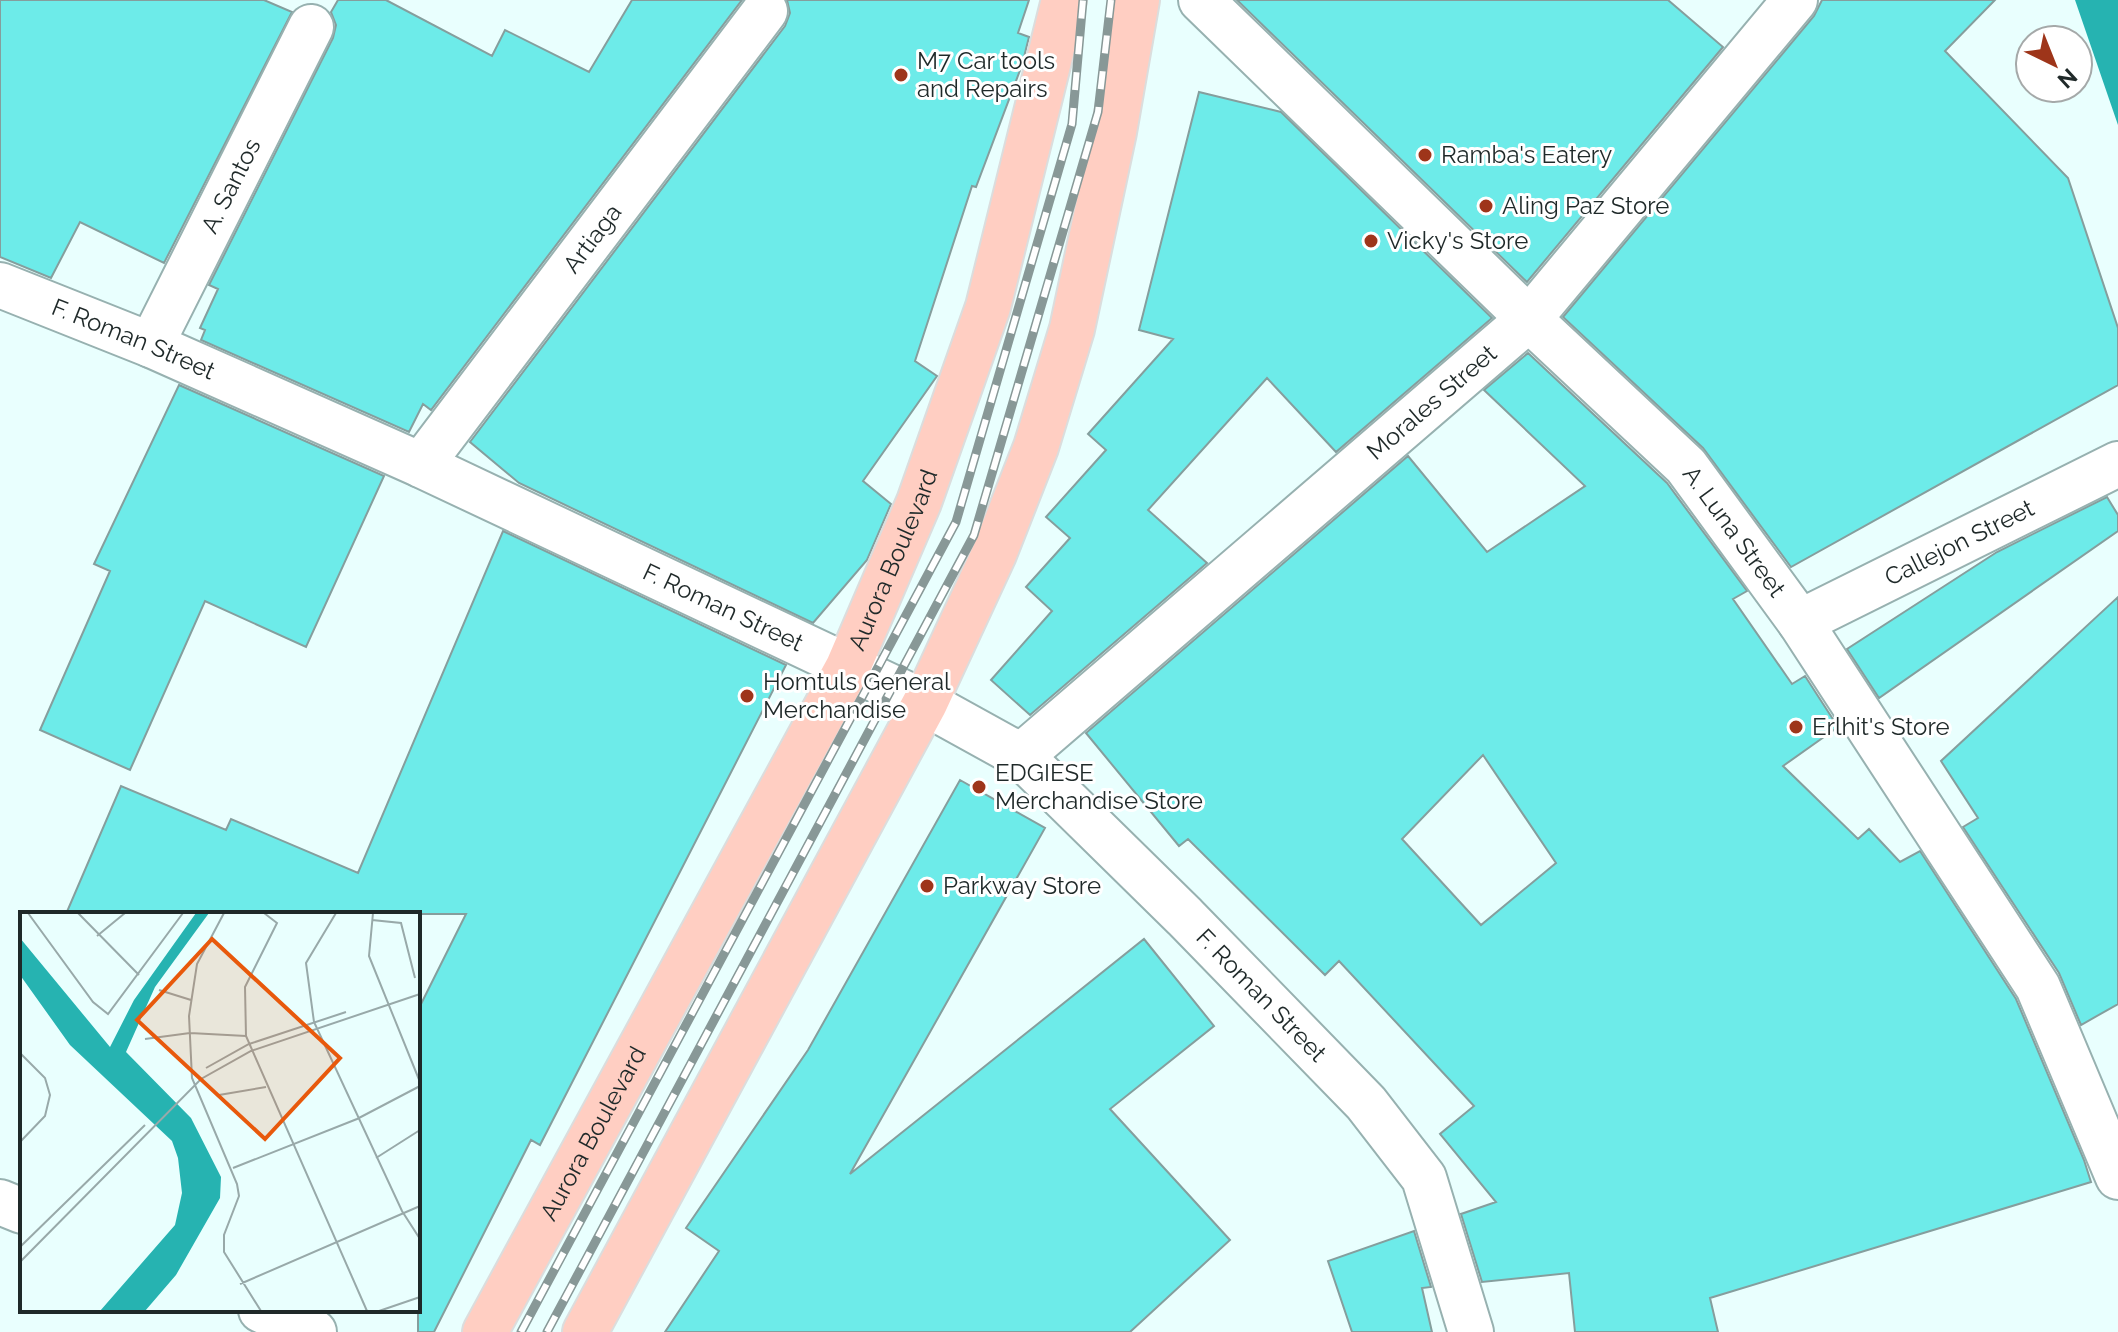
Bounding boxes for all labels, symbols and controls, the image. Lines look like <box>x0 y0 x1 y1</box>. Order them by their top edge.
north arrow <box>2014 24 2094 104</box>
place label: M7 Car tools and Repairs <box>917 46 1055 103</box>
text: N <box>2053 63 2083 94</box>
marker: M7 Car tools and Repairs <box>892 66 910 84</box>
street label: A. Santos <box>195 134 266 238</box>
place label: Ramba's Eatery <box>1441 140 1612 169</box>
marker: Ramba's Eatery <box>1416 146 1434 164</box>
place label: Aling Paz Store <box>1502 191 1669 220</box>
marker: Aling Paz Store <box>1477 197 1495 215</box>
street label: Artiaga <box>557 198 628 279</box>
place label: Vicky's Store <box>1387 226 1528 255</box>
marker: Vicky's Store <box>1362 232 1380 250</box>
street label: F. Roman Street <box>48 292 220 386</box>
street label: Morales Street <box>1361 338 1502 466</box>
street label: A. Luna Street <box>1677 460 1792 603</box>
street label: Aurora Boulevard <box>842 465 943 655</box>
street label: Callejon Street <box>1880 493 2039 592</box>
street label: F. Roman Street <box>638 557 808 657</box>
place label: Homtuls General Merchandise <box>763 667 951 724</box>
marker: Homtuls General Merchandise <box>738 687 756 705</box>
place label: Erlhit's Store <box>1812 712 1950 741</box>
marker: Erlhit's Store <box>1787 718 1805 736</box>
place label: EDGIESE Merchandise Store <box>995 758 1203 815</box>
marker: EDGIESE Merchandise Store <box>970 778 988 796</box>
place label: Parkway Store <box>943 871 1101 900</box>
marker: Parkway Store <box>918 877 936 895</box>
inset map <box>20 912 420 1312</box>
street label: F. Roman Street <box>1190 922 1333 1067</box>
street label: Aurora Boulevard <box>534 1041 652 1225</box>

